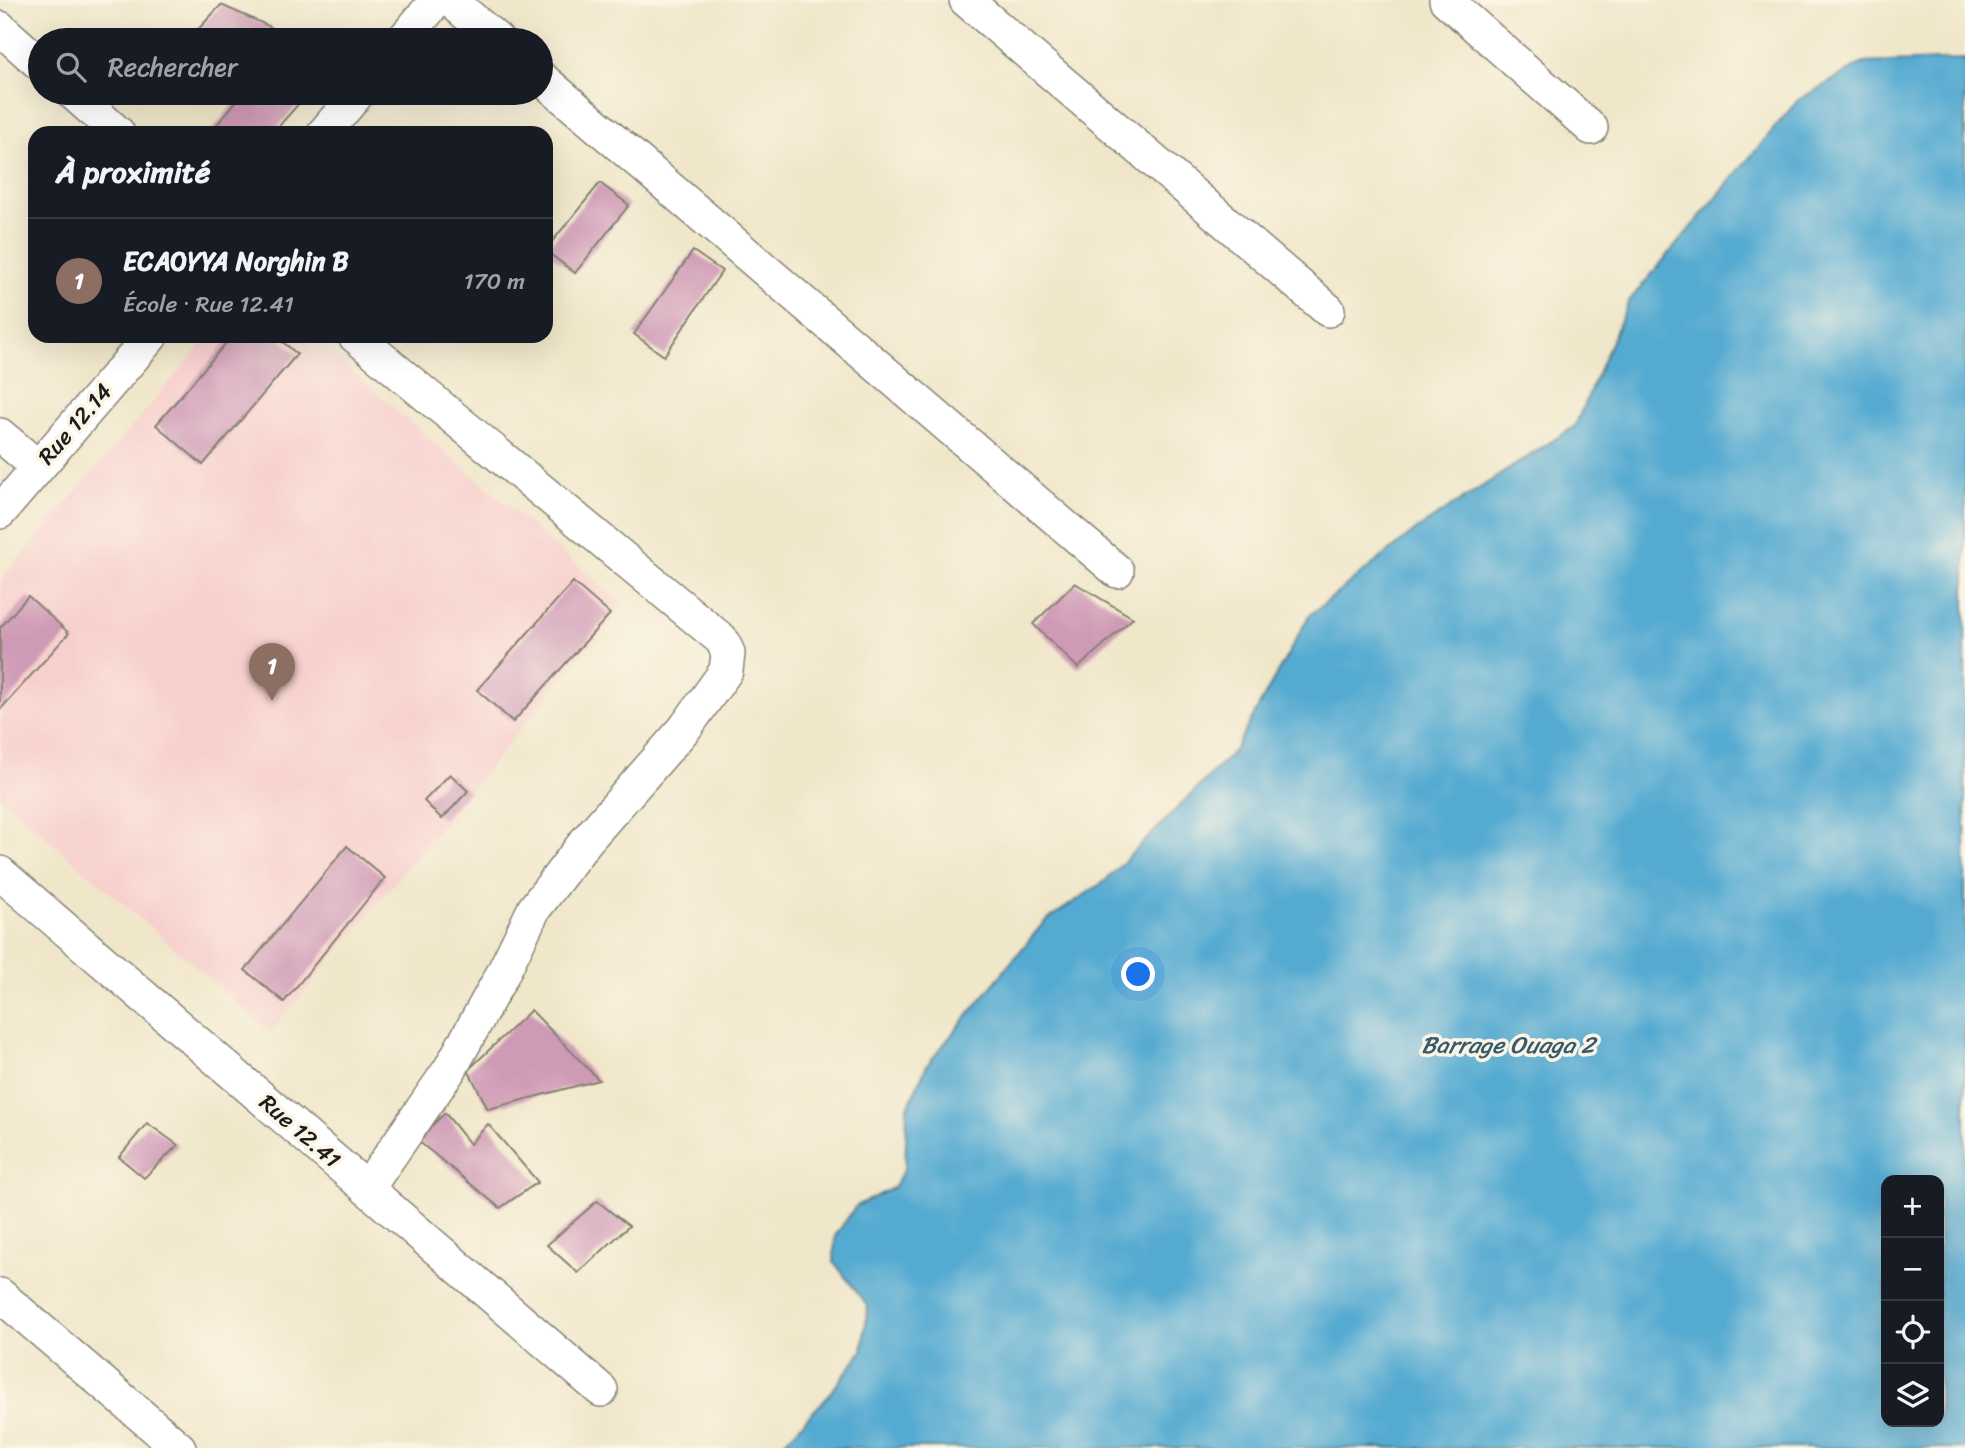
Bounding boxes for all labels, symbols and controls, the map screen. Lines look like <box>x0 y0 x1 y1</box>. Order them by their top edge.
search box <box>28 28 553 105</box>
text: Rechercher <box>108 44 238 90</box>
icon: search <box>52 48 90 86</box>
text: À proximité <box>56 145 210 199</box>
text: ECAOYYA Norghin B <box>123 238 349 284</box>
text: 1 <box>74 261 84 302</box>
text: 170 m <box>464 261 525 302</box>
text: École · Rue 12.41 <box>123 284 294 325</box>
street label: Rue 12.14 <box>27 373 123 475</box>
pin: 1 <box>249 643 295 701</box>
your location <box>1121 957 1155 991</box>
water label: Barrage Ouaga 2 <box>1421 1024 1598 1066</box>
street label: Rue 12.41 <box>249 1083 351 1179</box>
map controls <box>1881 1175 1944 1427</box>
button: + <box>1881 1175 1944 1238</box>
button: − <box>1881 1238 1944 1301</box>
button: locate <box>1881 1301 1944 1364</box>
button: layers <box>1881 1364 1944 1427</box>

